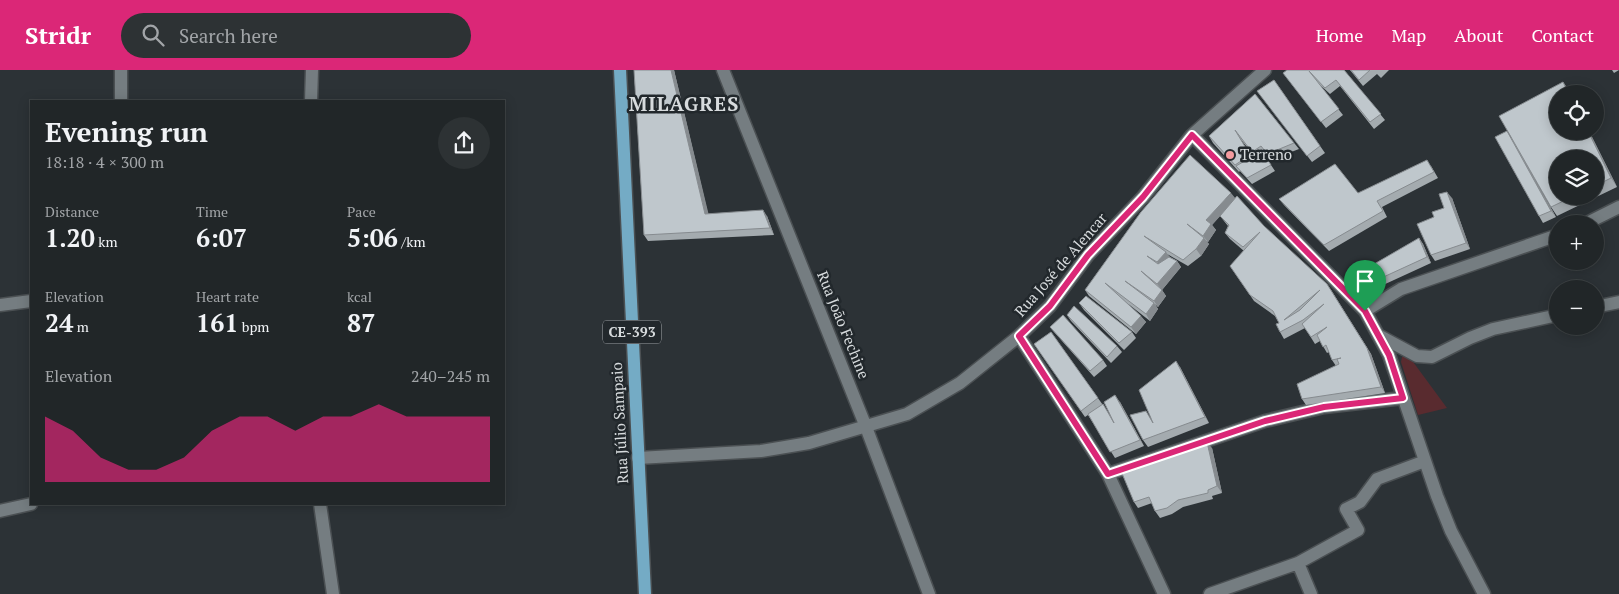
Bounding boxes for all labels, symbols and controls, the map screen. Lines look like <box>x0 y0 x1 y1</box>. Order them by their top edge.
search box <box>121 13 471 58</box>
text: Stridr <box>25 19 91 51</box>
icon: search <box>139 21 167 49</box>
text: Search here <box>179 23 278 48</box>
text: Home <box>1316 23 1363 47</box>
text: Map <box>1391 23 1426 47</box>
text: About <box>1454 23 1503 47</box>
text: Contact <box>1531 23 1594 47</box>
map controls <box>1549 85 1604 335</box>
button: locate <box>1549 85 1604 140</box>
district label: MILAGRES <box>629 90 739 117</box>
text: Evening run <box>45 113 208 150</box>
button: share <box>438 117 490 169</box>
place label: Terreno <box>1240 144 1292 164</box>
marker: Terreno <box>1224 149 1236 161</box>
button: layers <box>1549 150 1604 205</box>
text: 18:18 · 4 × 300 m <box>45 151 164 173</box>
text: Distance <box>45 202 99 221</box>
text: Time <box>196 202 228 221</box>
text: Pace <box>347 202 376 221</box>
street label: Rua José de Alencar <box>1010 208 1111 320</box>
button: + <box>1549 215 1604 270</box>
text: 1.20 <box>45 221 95 254</box>
text: 6:07 <box>196 221 247 254</box>
text: 5:06 <box>347 221 398 254</box>
text: km <box>95 232 118 251</box>
text: /km <box>398 232 425 251</box>
pin <box>1344 260 1386 311</box>
icon: arrive <box>1351 267 1379 295</box>
street label: Rua João Fechine <box>813 268 875 382</box>
button: − <box>1549 280 1604 335</box>
text: Elevation <box>45 287 104 306</box>
text: Heart rate <box>196 287 259 306</box>
text: kcal <box>347 287 372 306</box>
text: 24 <box>45 306 73 339</box>
text: 161 <box>196 306 238 339</box>
text: 87 <box>347 306 375 339</box>
text: m <box>73 317 89 336</box>
text: bpm <box>238 317 269 336</box>
road number: CE-393 <box>603 320 661 344</box>
street label: Rua Júlio Sampaio <box>606 362 632 484</box>
text: Elevation <box>45 365 112 387</box>
text: 240–245 m <box>411 365 490 387</box>

